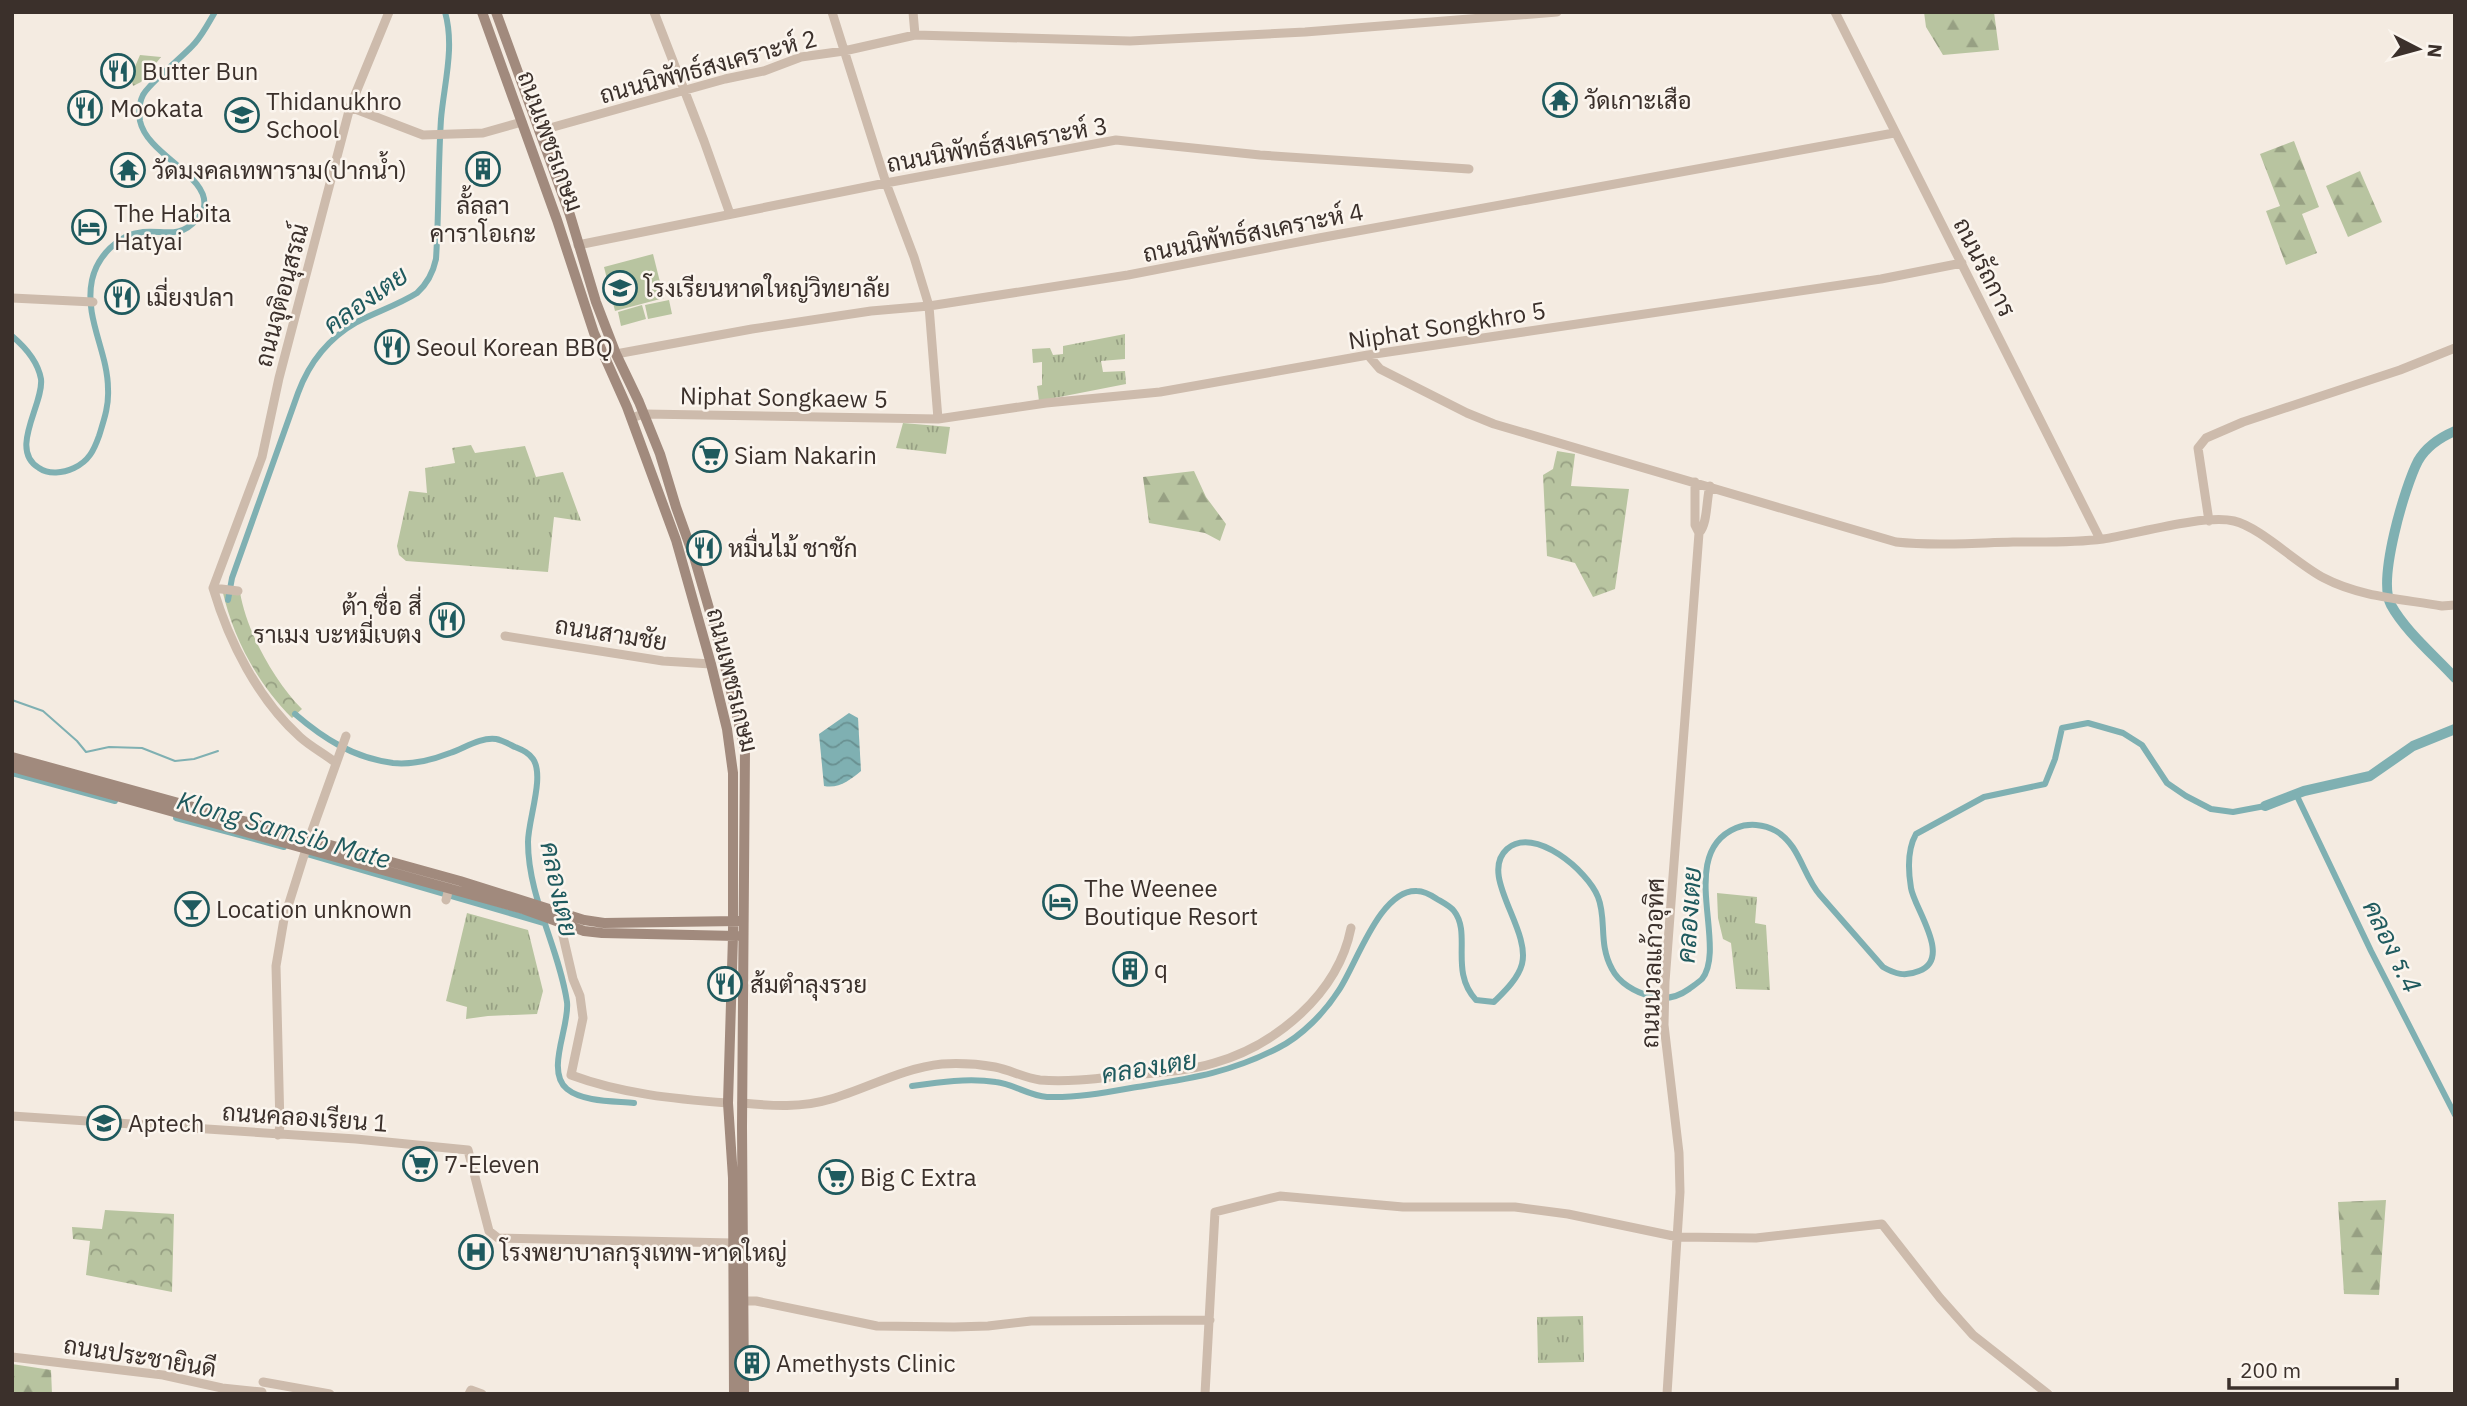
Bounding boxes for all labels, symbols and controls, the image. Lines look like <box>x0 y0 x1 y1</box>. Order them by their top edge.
north arrow <box>2383 14 2453 84</box>
street label: ถนนนิพัทธ์สงเคราะห์ 2 <box>596 22 820 110</box>
text: N <box>2422 43 2448 59</box>
restaurant icon: Butter Bun <box>99 52 137 90</box>
place label: Butter Bun <box>142 55 258 87</box>
street label: ถนนเพชรเกษม <box>511 66 591 216</box>
temple icon: วัดเกาะเสือ <box>1541 81 1579 119</box>
place label: วัดเกาะเสือ <box>1584 84 1692 116</box>
place label: Thidanukhro School <box>266 85 402 145</box>
restaurant icon: Mookata <box>66 89 104 127</box>
place label: Mookata <box>110 92 203 124</box>
school or university icon: Thidanukhro School <box>223 96 261 134</box>
street label: ถนนนิพัทธ์สงเคราะห์ 3 <box>884 109 1110 179</box>
building icon: ลั้ลลา คาราโอเกะ <box>464 150 502 188</box>
temple icon: วัดมงคลเทพาราม(ปากน้ำ) <box>109 151 147 189</box>
place label: วัดมงคลเทพาราม(ปากน้ำ) <box>152 151 407 186</box>
place label: ลั้ลลา คาราโอเกะ <box>430 185 536 249</box>
street label: ถนนนิพัทธ์สงเคราะห์ 4 <box>1140 195 1366 269</box>
place label: The Habita Hatyai <box>114 197 231 257</box>
hotel icon: The Habita Hatyai <box>70 208 108 246</box>
street label: ถนนรัถการ <box>1946 212 2024 322</box>
street label: ถนนจุติอนุสรณ์ <box>246 220 316 371</box>
water label: คลองเตย <box>316 257 414 341</box>
school or university icon: โรงเรียนหาดใหญ่วิทยาลัย <box>601 269 639 307</box>
place label: โรงเรียนหาดใหญ่วิทยาลัย <box>642 272 890 304</box>
place label: เมี่ยงปลา <box>146 277 234 313</box>
restaurant icon: เมี่ยงปลา <box>103 278 141 316</box>
street label: Niphat Songkhro 5 <box>1346 294 1548 356</box>
restaurant icon: Seoul Korean BBQ <box>373 328 411 366</box>
place label: Seoul Korean BBQ <box>416 331 613 363</box>
street label: Niphat Songkaew 5 <box>680 379 888 415</box>
supermarket icon: Siam Nakarin <box>691 436 729 474</box>
place label: Siam Nakarin <box>734 439 877 471</box>
place label: หมื่นไม้ ชาชัก <box>728 528 858 564</box>
restaurant icon: หมื่นไม้ ชาชัก <box>685 529 723 567</box>
place label: ต้า ซื่อ สี่ ราเมง บะหมี่เบตง <box>253 586 422 650</box>
restaurant icon: ต้า ซื่อ สี่ ราเมง บะหมี่เบตง <box>428 601 466 639</box>
street label: ถนนเพชรเกษม <box>700 604 766 756</box>
street label: ถนนสามชัย <box>553 608 669 658</box>
water label: Klong Samsib Mate <box>173 782 395 876</box>
water label: คลองเตย <box>533 838 587 940</box>
water label: คลองเตย <box>1668 866 1708 964</box>
place label: The Weenee Boutique Resort <box>1084 872 1258 932</box>
street label: ถนนนวลแก้วอุทิศ <box>1633 877 1672 1049</box>
hotel icon: The Weenee Boutique Resort <box>1041 883 1079 921</box>
bar icon: Location unknown <box>173 890 211 928</box>
place label: Location unknown <box>216 893 412 925</box>
water label: คลอง ร.4 <box>2356 894 2430 998</box>
building icon: q <box>1111 950 1149 988</box>
place label: q <box>1154 953 1168 985</box>
restaurant icon: ส้มตำลุงรวย <box>706 965 744 1003</box>
place label: ส้มตำลุงรวย <box>750 968 867 1001</box>
water label: คลองเตย <box>1099 1042 1199 1090</box>
street label: ถนนคลองเรียน 1 <box>221 1095 389 1139</box>
school or university icon: Aptech <box>85 1104 123 1142</box>
place label: Aptech <box>128 1107 204 1139</box>
supermarket icon: 7-Eleven <box>401 1145 439 1183</box>
place label: 7-Eleven <box>444 1148 540 1180</box>
supermarket icon: Big C Extra <box>817 1158 855 1196</box>
place label: Big C Extra <box>860 1161 977 1193</box>
hospital icon: โรงพยาบาลกรุงเทพ-หาดใหญ่ <box>457 1233 495 1271</box>
place label: โรงพยาบาลกรุงเทพ-หาดใหญ่ <box>498 1236 787 1269</box>
street label: ถนนประชายินดี <box>61 1328 219 1384</box>
building icon: Amethysts Clinic <box>733 1344 771 1382</box>
scale bar <box>2229 1346 2397 1390</box>
place label: Amethysts Clinic <box>776 1347 956 1379</box>
text: 200 m <box>2240 1356 2301 1384</box>

